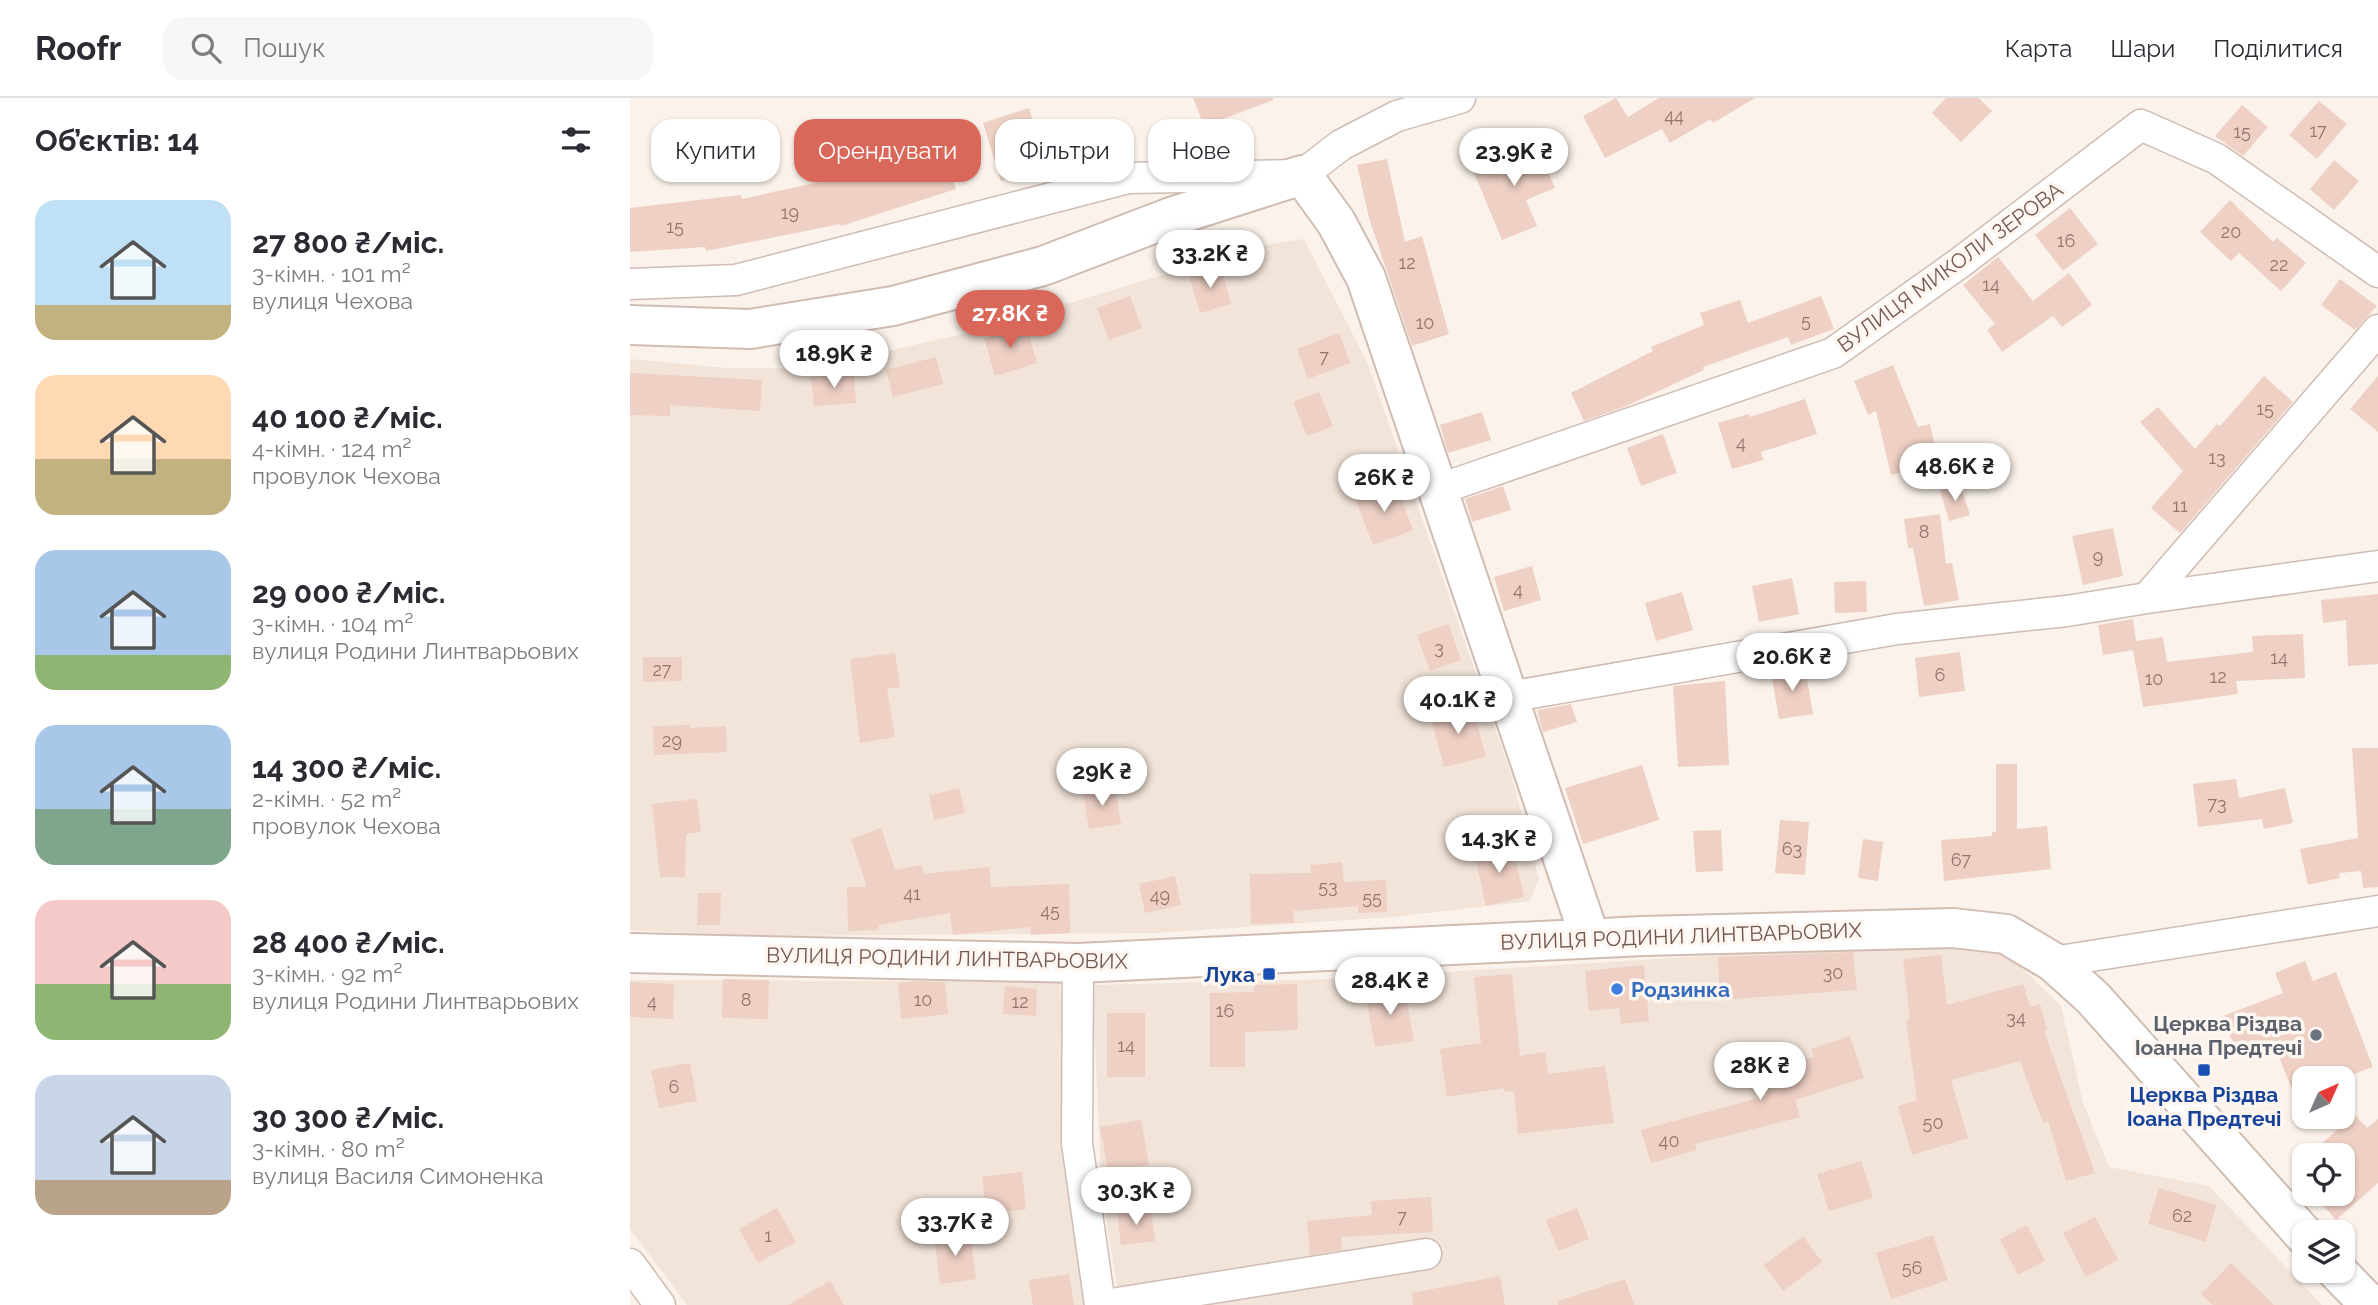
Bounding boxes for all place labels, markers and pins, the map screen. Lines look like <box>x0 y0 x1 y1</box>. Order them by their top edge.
pin: 23.9K ₴ <box>1449 129 1579 188</box>
pin: 33.2K ₴ <box>1145 230 1275 290</box>
pin: 27.8K ₴ <box>945 290 1075 350</box>
pin: 18.9K ₴ <box>769 330 899 390</box>
pin: 48.6K ₴ <box>1890 444 2020 503</box>
pin: 26K ₴ <box>1335 454 1433 514</box>
pin: 20.6K ₴ <box>1727 634 1857 693</box>
pin: 40.1K ₴ <box>1393 676 1523 736</box>
pin: 29K ₴ <box>1053 748 1151 808</box>
pin: 14.3K ₴ <box>1434 816 1564 875</box>
pin: 28.4K ₴ <box>1325 958 1455 1017</box>
place label: Лука <box>1204 962 1255 987</box>
marker: Лука <box>1261 966 1277 982</box>
place label: Родзинка <box>1631 977 1730 1002</box>
marker: Родзинка <box>1609 981 1625 997</box>
place label: Церква Різдва Іоанна Предтечі <box>2135 1011 2302 1060</box>
marker: Церква Різдва Іоанна Предтечі <box>2308 1027 2324 1043</box>
pin: 28K ₴ <box>1711 1042 1809 1102</box>
marker: Церква Різдва Іоана Предтечі <box>2196 1062 2212 1078</box>
place label: Церква Різдва Іоана Предтечі <box>2127 1082 2281 1131</box>
pin: 30.3K ₴ <box>1071 1168 1201 1227</box>
pin: 33.7K ₴ <box>890 1198 1020 1258</box>

